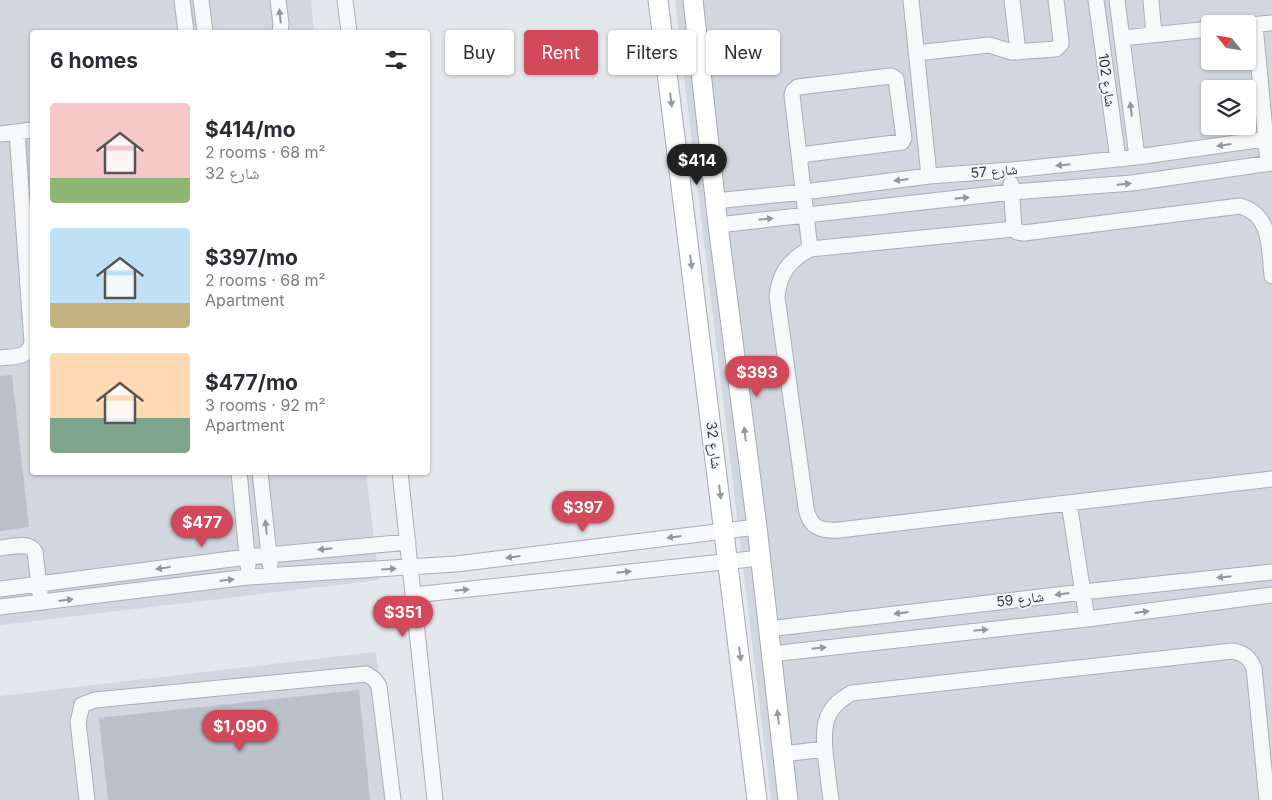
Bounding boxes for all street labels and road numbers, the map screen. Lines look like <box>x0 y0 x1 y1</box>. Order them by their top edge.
street label: شارع 102 <box>1093 52 1120 108</box>
street label: شارع 57 <box>970 160 1018 183</box>
street label: شارع 32 <box>701 420 726 470</box>
street label: شارع 59 <box>995 587 1045 612</box>

